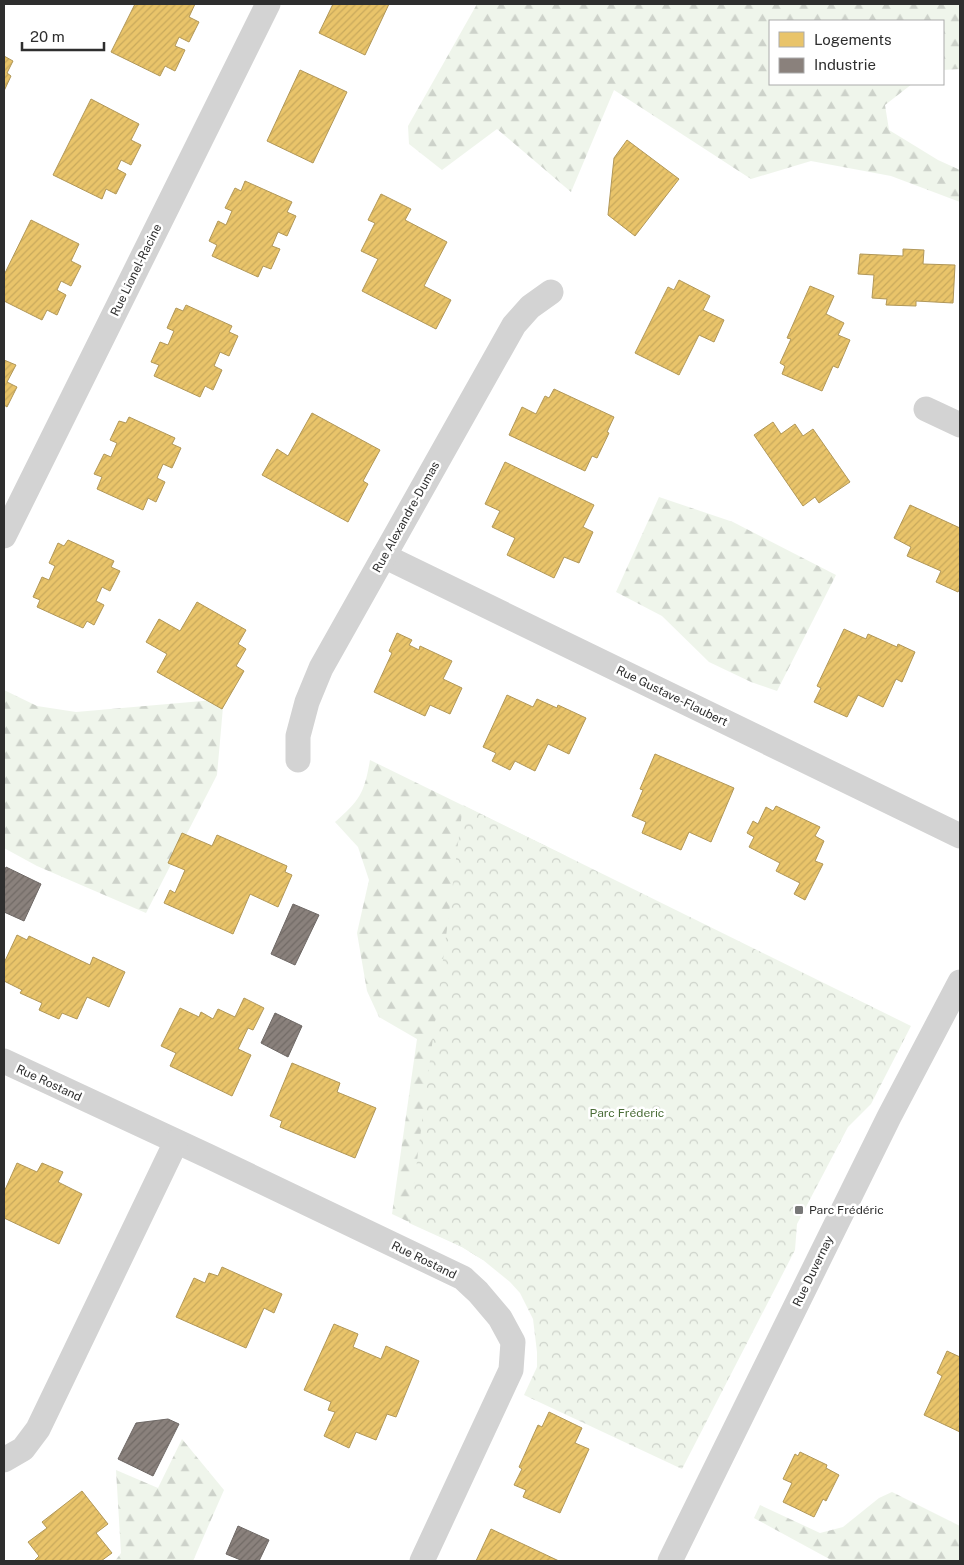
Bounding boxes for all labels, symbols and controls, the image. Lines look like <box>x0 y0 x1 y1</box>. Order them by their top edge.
scale bar <box>22 20 105 52</box>
legend <box>769 20 944 85</box>
text: 20 m <box>30 28 65 45</box>
text: Logements <box>814 31 892 48</box>
text: Industrie <box>814 56 876 73</box>
street label: Rue Lionel-Racine <box>108 221 164 318</box>
street label: Rue Alexandre-Dumas <box>370 459 442 575</box>
street label: Rue Gustave-Flaubert <box>614 663 730 729</box>
street label: Rue Rostand <box>14 1062 84 1104</box>
park label: Parc Fréderic <box>590 1106 664 1120</box>
place label: Parc Frédéric <box>809 1203 884 1217</box>
marker: Parc Frédéric <box>793 1204 805 1216</box>
street label: Rue Duvernay <box>790 1233 836 1309</box>
street label: Rue Rostand <box>389 1238 459 1282</box>

